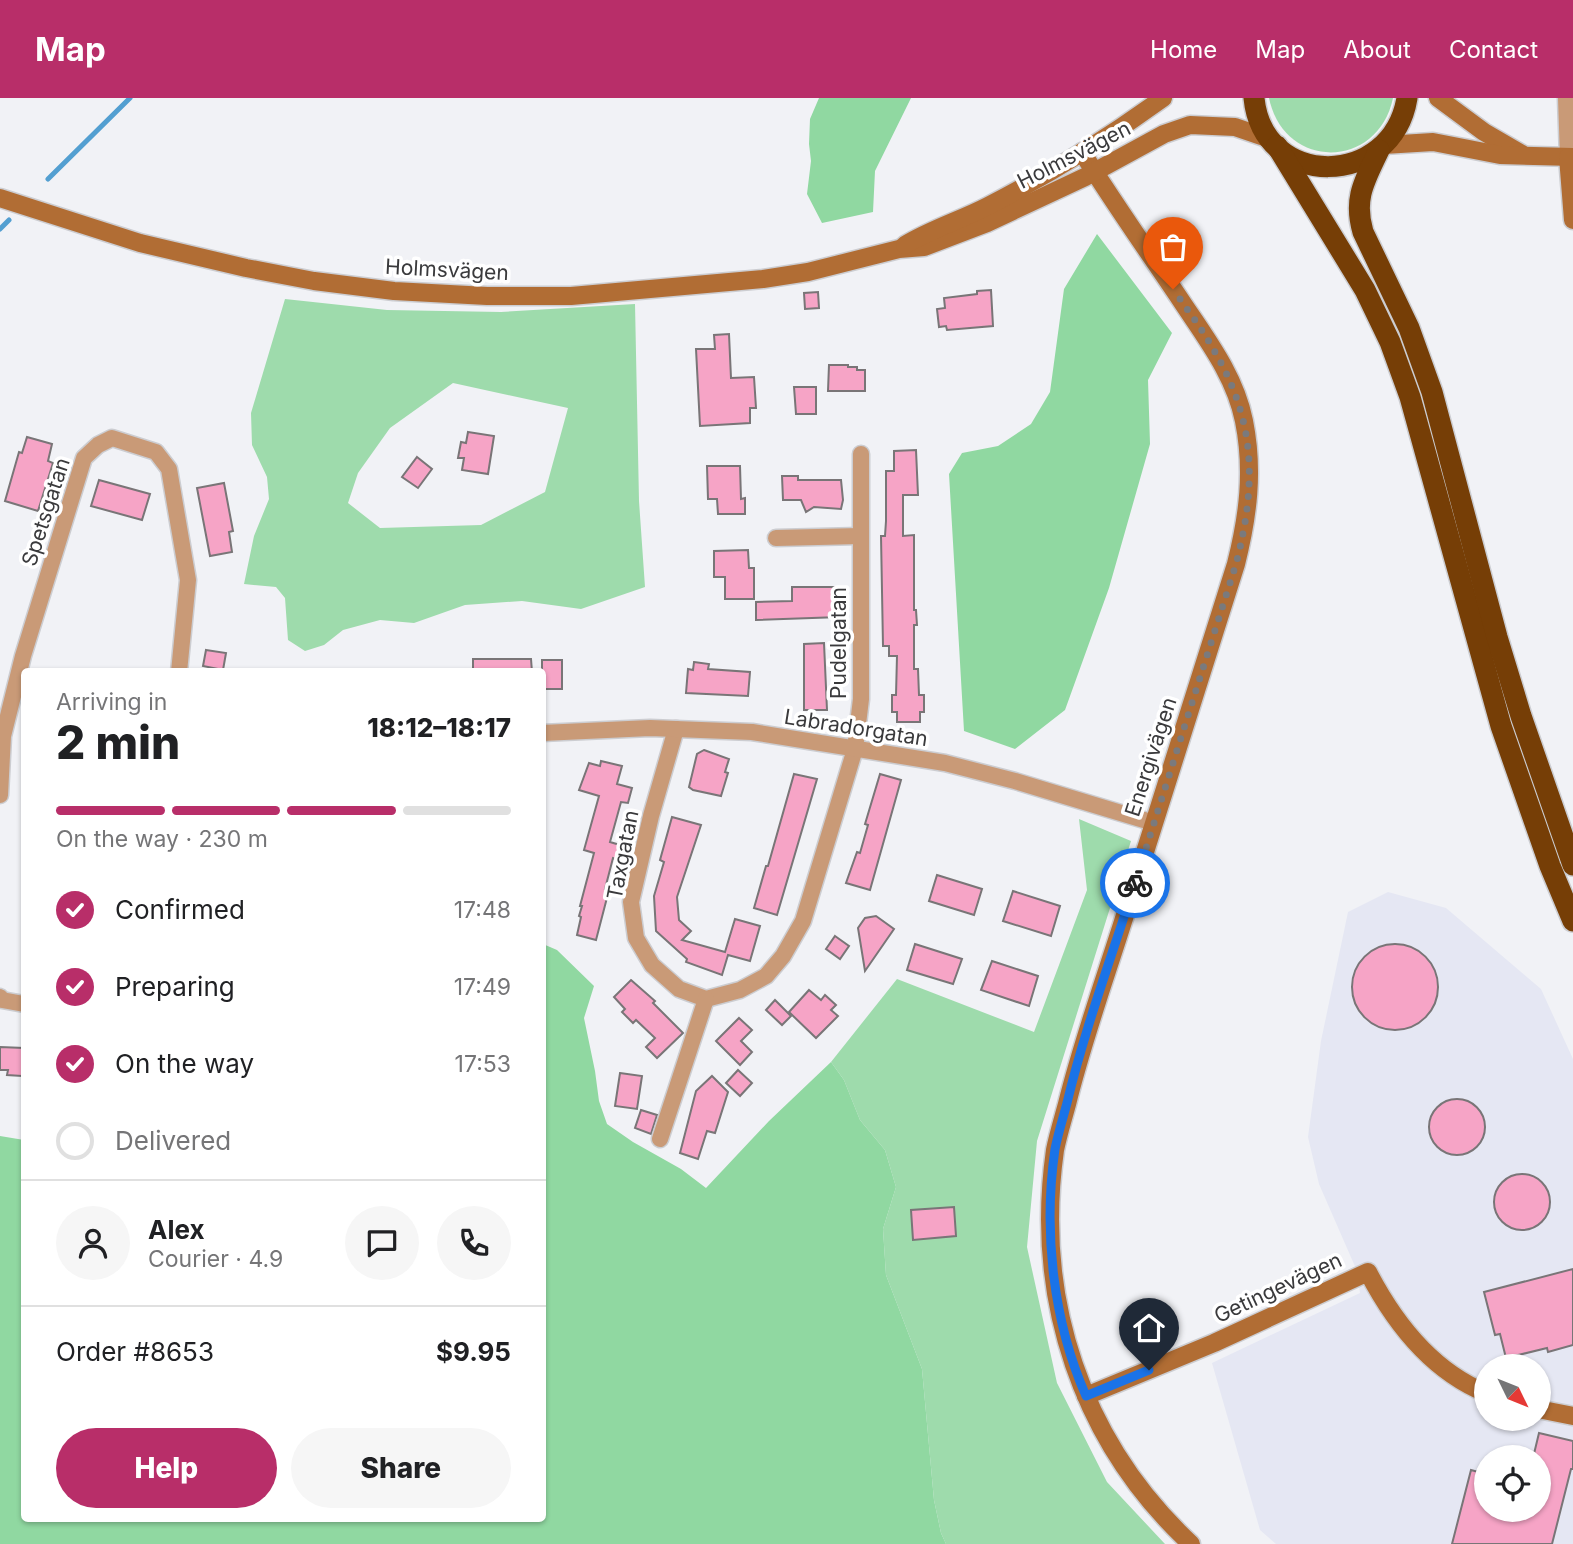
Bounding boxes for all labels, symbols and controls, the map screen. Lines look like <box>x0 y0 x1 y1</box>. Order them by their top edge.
text: Map <box>35 29 106 69</box>
text: Home <box>1150 35 1217 64</box>
text: Map <box>1255 35 1305 64</box>
text: About <box>1343 35 1411 64</box>
text: Contact <box>1449 35 1538 64</box>
street label: Holmsvägen <box>1013 115 1135 194</box>
pin <box>1143 217 1203 289</box>
icon: bag <box>1154 228 1192 266</box>
street label: Holmsvägen <box>385 254 509 285</box>
street label: Spetsgatan <box>16 455 75 569</box>
street label: Pudelgatan <box>826 587 851 699</box>
text: Arriving in <box>56 688 167 716</box>
street label: Energivägen <box>1120 694 1182 820</box>
street label: Labradorgatan <box>782 704 930 751</box>
text: 18:12–18:17 <box>367 712 511 743</box>
text: 2 min <box>56 714 180 770</box>
street label: Taxgatan <box>602 808 643 902</box>
text: On the way · 230 m <box>56 825 268 853</box>
courier <box>1100 848 1170 918</box>
icon: bike <box>1116 864 1154 902</box>
icon: check <box>56 891 94 929</box>
text: Confirmed <box>115 894 245 925</box>
text: 17:48 <box>454 896 511 924</box>
icon: check <box>56 968 94 1006</box>
text: Preparing <box>115 971 235 1002</box>
text: 17:49 <box>454 973 511 1001</box>
icon: check <box>56 1045 94 1083</box>
text: On the way <box>115 1048 254 1079</box>
text: 17:53 <box>455 1050 511 1078</box>
text: Delivered <box>115 1125 231 1156</box>
button: person <box>56 1206 130 1280</box>
button: chat <box>345 1206 419 1280</box>
button: phone <box>437 1206 511 1280</box>
text: Alex <box>148 1214 205 1245</box>
text: Courier · 4.9 <box>148 1245 283 1273</box>
street label: Getingevägen <box>1210 1247 1346 1328</box>
pin <box>1119 1298 1179 1370</box>
icon: home <box>1130 1309 1168 1347</box>
text: Order #8653 <box>56 1336 214 1367</box>
text: $9.95 <box>436 1336 511 1367</box>
north arrow <box>1474 1354 1550 1432</box>
map controls <box>1474 1354 1551 1522</box>
button: Help <box>56 1428 277 1508</box>
button: Share <box>291 1428 511 1508</box>
button: locate <box>1474 1445 1551 1522</box>

